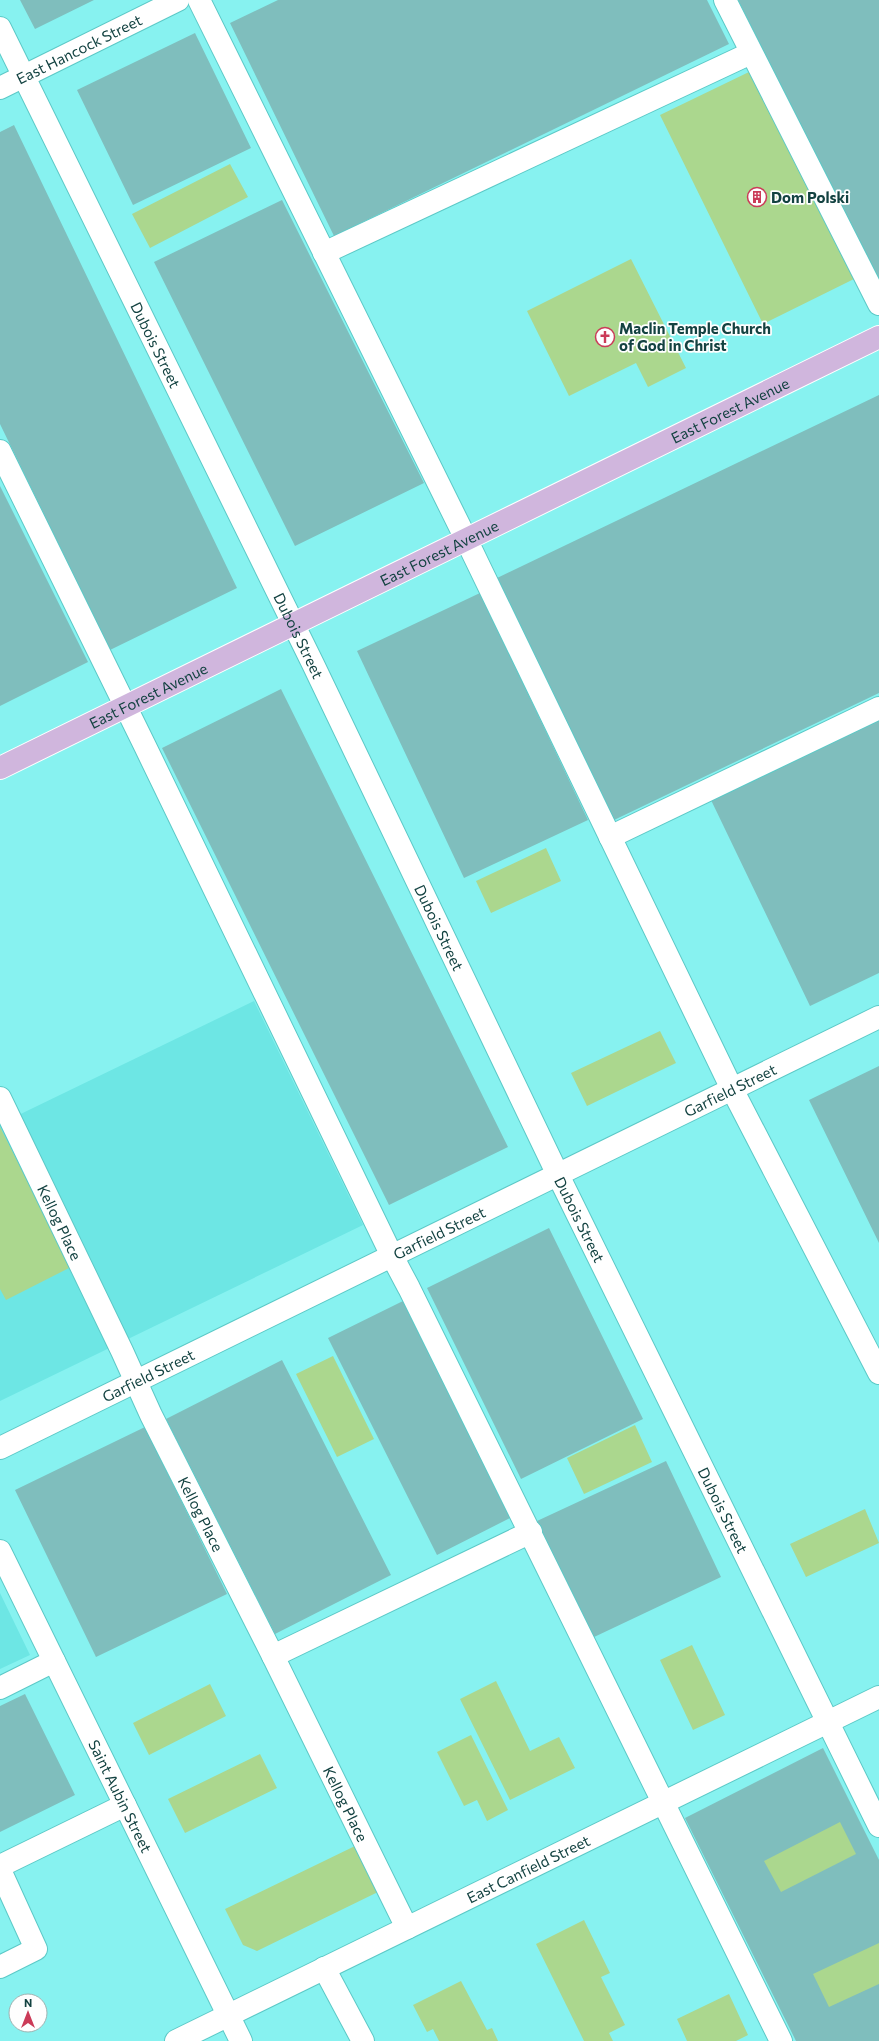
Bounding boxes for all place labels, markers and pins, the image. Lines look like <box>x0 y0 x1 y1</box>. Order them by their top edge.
building icon: Dom Polski <box>746 186 768 208</box>
place label: Dom Polski <box>771 188 849 206</box>
place label: Maclin Temple Church of God in Christ <box>619 319 771 354</box>
church icon: Maclin Temple Church of God in Christ <box>594 326 616 348</box>

